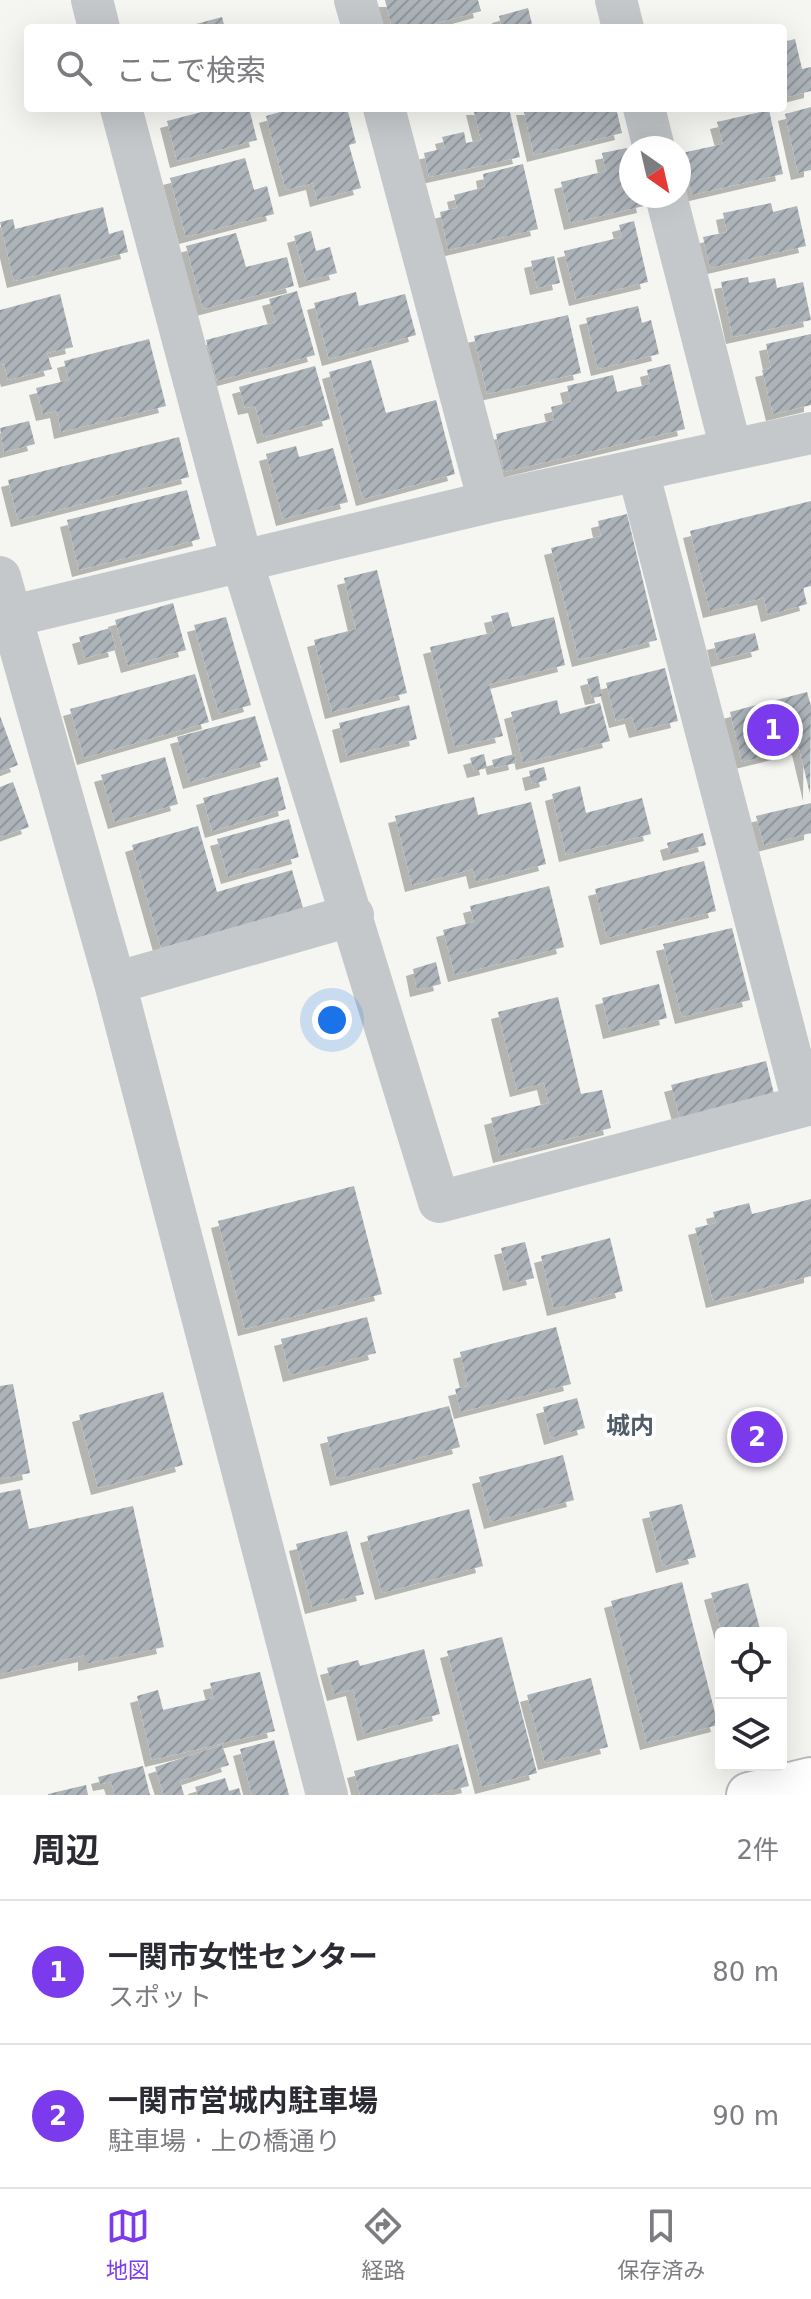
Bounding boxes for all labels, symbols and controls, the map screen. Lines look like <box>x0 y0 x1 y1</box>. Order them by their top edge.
search box <box>24 24 787 112</box>
icon: search <box>52 46 96 90</box>
text: ここで検索 <box>116 53 266 88</box>
north arrow <box>619 136 691 208</box>
pin: 1 <box>747 700 799 760</box>
your location <box>312 1000 352 1040</box>
pin: 2 <box>731 1407 783 1467</box>
district label: 城内 <box>606 1412 654 1440</box>
map controls <box>715 1627 787 1771</box>
button: locate <box>715 1627 787 1699</box>
button: layers <box>715 1699 787 1771</box>
text: 周辺 <box>32 1830 100 1870</box>
text: 2件 <box>736 1835 779 1865</box>
text: 一関市女性センター <box>108 1939 378 1974</box>
text: 1 <box>49 1957 67 1987</box>
text: 80 m <box>712 1957 779 1987</box>
text: スポット <box>108 1982 212 2012</box>
text: 一関市営城内駐車場 <box>108 2083 378 2118</box>
text: 2 <box>49 2101 67 2131</box>
text: 90 m <box>712 2101 779 2131</box>
text: 駐車場 · 上の橋通り <box>108 2126 341 2156</box>
tab: 地図 <box>106 2204 150 2284</box>
tab: 経路 <box>361 2204 405 2284</box>
tab: 保存済み <box>617 2204 705 2284</box>

